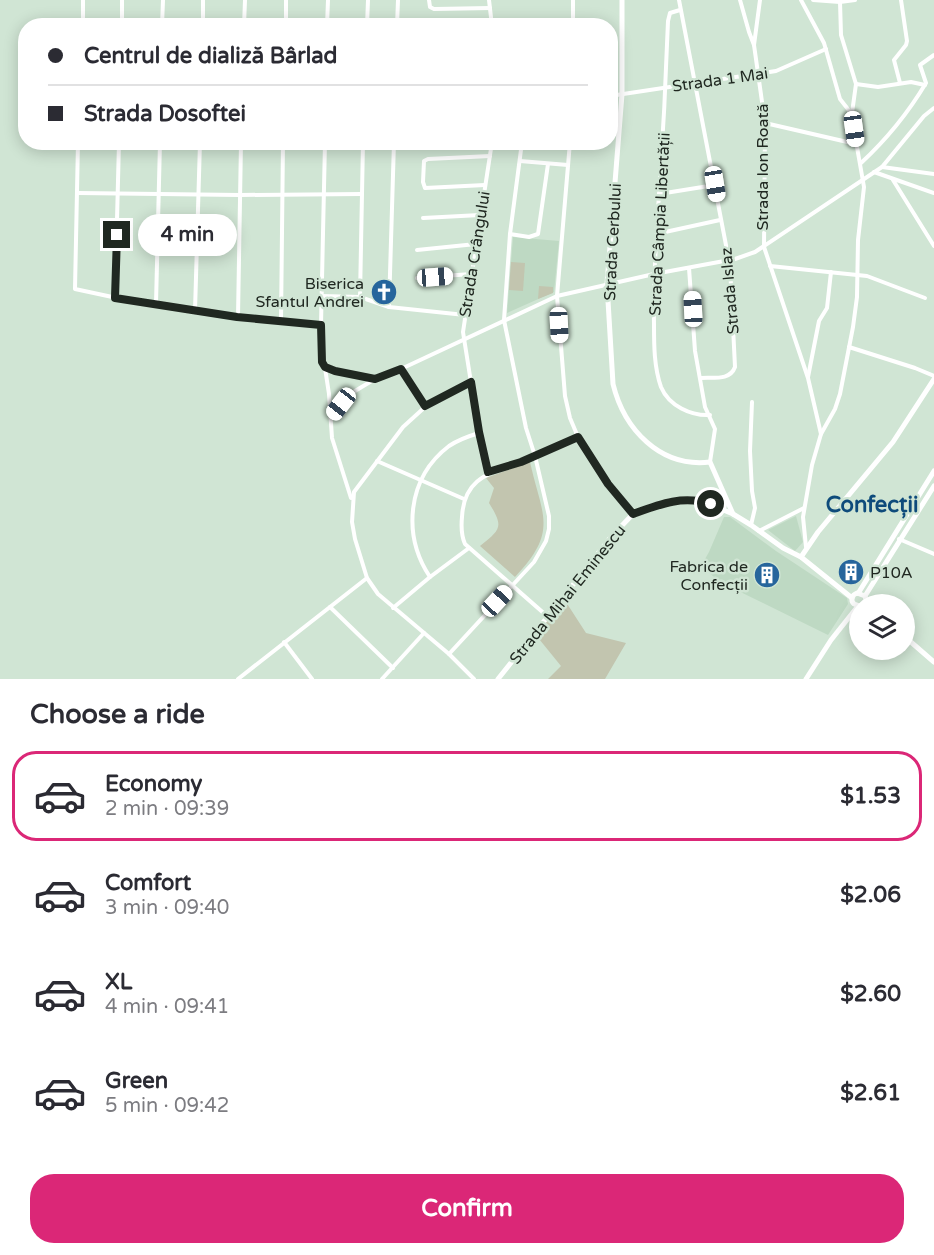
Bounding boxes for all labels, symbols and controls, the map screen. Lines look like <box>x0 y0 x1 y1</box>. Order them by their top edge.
text: Centrul de dializă Bârlad <box>84 43 338 69</box>
street label: Strada 1 Mai <box>671 63 769 97</box>
text: Strada Dosoftei <box>84 101 246 127</box>
street label: Strada Ion Roată <box>753 104 773 230</box>
car <box>843 110 865 148</box>
street label: Strada Câmpia Libertății <box>645 132 675 316</box>
car <box>703 165 727 203</box>
street label: Strada Cerbului <box>600 183 626 301</box>
street label: Strada Crângului <box>455 190 495 319</box>
callout: 4 min <box>138 214 237 256</box>
route end <box>103 221 130 248</box>
text: 4 min <box>161 223 214 247</box>
street label: Strada Islaz <box>716 247 744 335</box>
car <box>416 267 454 287</box>
place label: Biserica Sfantul Andrei <box>256 274 364 312</box>
church icon: Biserica Sfantul Andrei <box>369 277 399 307</box>
car <box>683 291 703 327</box>
car <box>549 307 569 343</box>
car <box>323 384 359 424</box>
route start <box>697 490 724 517</box>
district label: Confecții <box>826 492 918 519</box>
street label: Strada Mihai Eminescu <box>505 521 630 668</box>
place label: Fabrica de Confecții <box>669 557 748 595</box>
building icon: P10A <box>836 557 866 587</box>
building icon: Fabrica de Confecții <box>752 560 782 590</box>
place label: P10A <box>870 563 913 583</box>
car <box>478 582 516 620</box>
map controls <box>849 594 915 660</box>
button: layers <box>849 594 915 660</box>
text: Choose a ride <box>30 698 205 731</box>
icon: car <box>33 769 87 823</box>
text: Economy <box>105 771 202 797</box>
text: $1.53 <box>840 783 901 809</box>
text: 2 min · 09:39 <box>105 797 229 821</box>
icon: car <box>33 868 87 922</box>
text: Comfort <box>105 870 191 896</box>
text: $2.06 <box>840 882 901 908</box>
text: 3 min · 09:40 <box>105 896 229 920</box>
icon: car <box>33 967 87 1021</box>
text: XL <box>105 969 132 995</box>
text: $2.60 <box>840 981 901 1007</box>
text: 4 min · 09:41 <box>105 995 229 1019</box>
icon: car <box>33 1066 87 1120</box>
text: Green <box>105 1068 168 1094</box>
text: $2.61 <box>840 1080 901 1106</box>
text: 5 min · 09:42 <box>105 1094 229 1118</box>
button: Confirm <box>30 1174 904 1243</box>

